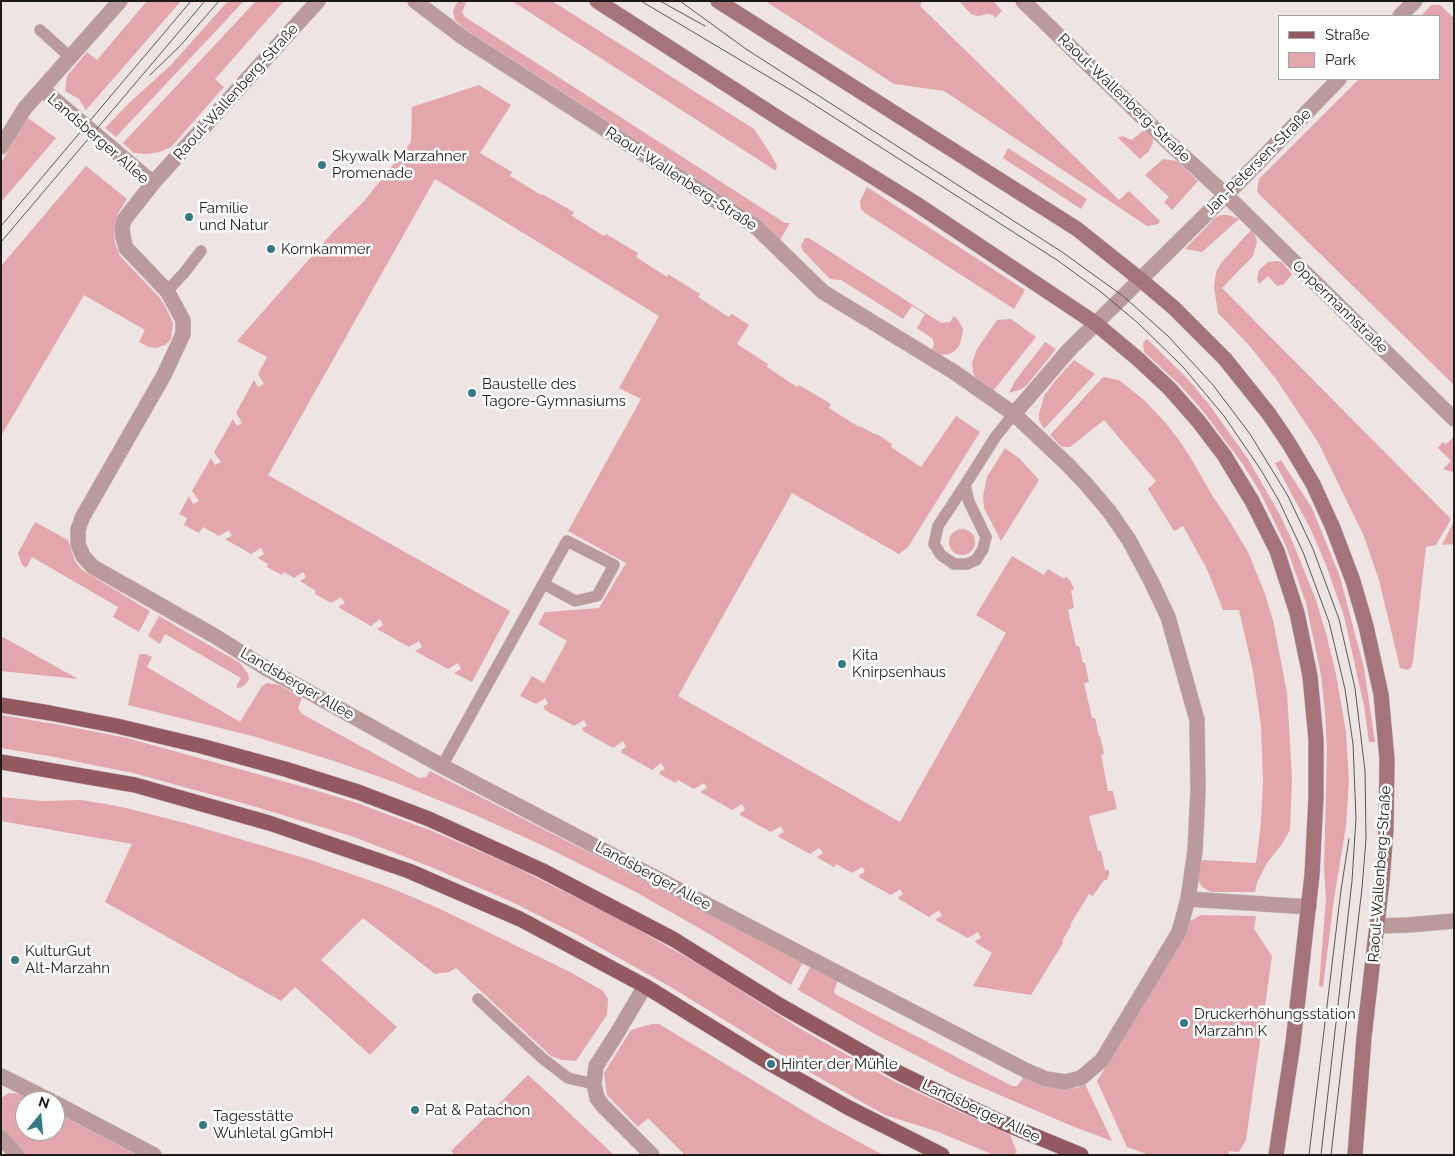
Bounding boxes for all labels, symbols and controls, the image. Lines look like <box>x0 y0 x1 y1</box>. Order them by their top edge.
legend <box>1278 15 1440 80</box>
street label: Raoul-Wallenberg-Straße <box>170 20 302 164</box>
text: Straße <box>1325 26 1369 44</box>
street label: Raoul-Wallenberg-Straße <box>1054 30 1194 166</box>
text: Park <box>1325 51 1356 69</box>
street label: Landsberger Allee <box>44 90 152 188</box>
street label: Jan-Petersen-Straße <box>1201 105 1315 219</box>
street label: Raoul-Wallenberg-Straße <box>602 123 760 235</box>
place label: Skywalk Marzahner Promenade <box>332 147 467 182</box>
marker: Skywalk Marzahner Promenade <box>316 159 328 171</box>
place label: Familie und Natur <box>199 199 269 234</box>
marker: Familie und Natur <box>183 211 195 223</box>
place label: Kornkammer <box>281 240 371 258</box>
marker: Kornkammer <box>265 243 277 255</box>
street label: Oppermannstraße <box>1288 257 1392 357</box>
place label: Baustelle des Tagore-Gymnasiums <box>482 375 626 410</box>
marker: Baustelle des Tagore-Gymnasiums <box>466 387 478 399</box>
street label: Landsberger Allee <box>237 644 357 724</box>
place label: Kita Knirpsenhaus <box>852 646 946 681</box>
marker: Kita Knirpsenhaus <box>836 658 848 670</box>
street label: Raoul-Wallenberg-Straße <box>1365 785 1395 963</box>
street label: Landsberger Allee <box>592 838 714 914</box>
place label: KulturGut Alt-Marzahn <box>25 942 110 977</box>
marker: KulturGut Alt-Marzahn <box>9 954 21 966</box>
place label: Druckerhöhungsstation Marzahn K <box>1194 1005 1356 1040</box>
marker: Druckerhöhungsstation Marzahn K <box>1178 1017 1190 1029</box>
place label: Hinter der Mühle <box>781 1055 898 1073</box>
marker: Hinter der Mühle <box>765 1058 777 1070</box>
street label: Landsberger Allee <box>919 1076 1043 1146</box>
north arrow <box>15 1091 65 1141</box>
text: N <box>37 1093 52 1112</box>
place label: Pat & Patachon <box>425 1101 530 1119</box>
marker: Pat & Patachon <box>409 1104 421 1116</box>
place label: Tagesstätte Wuhletal gGmbH <box>213 1107 334 1142</box>
marker: Tagesstätte Wuhletal gGmbH <box>197 1119 209 1131</box>

